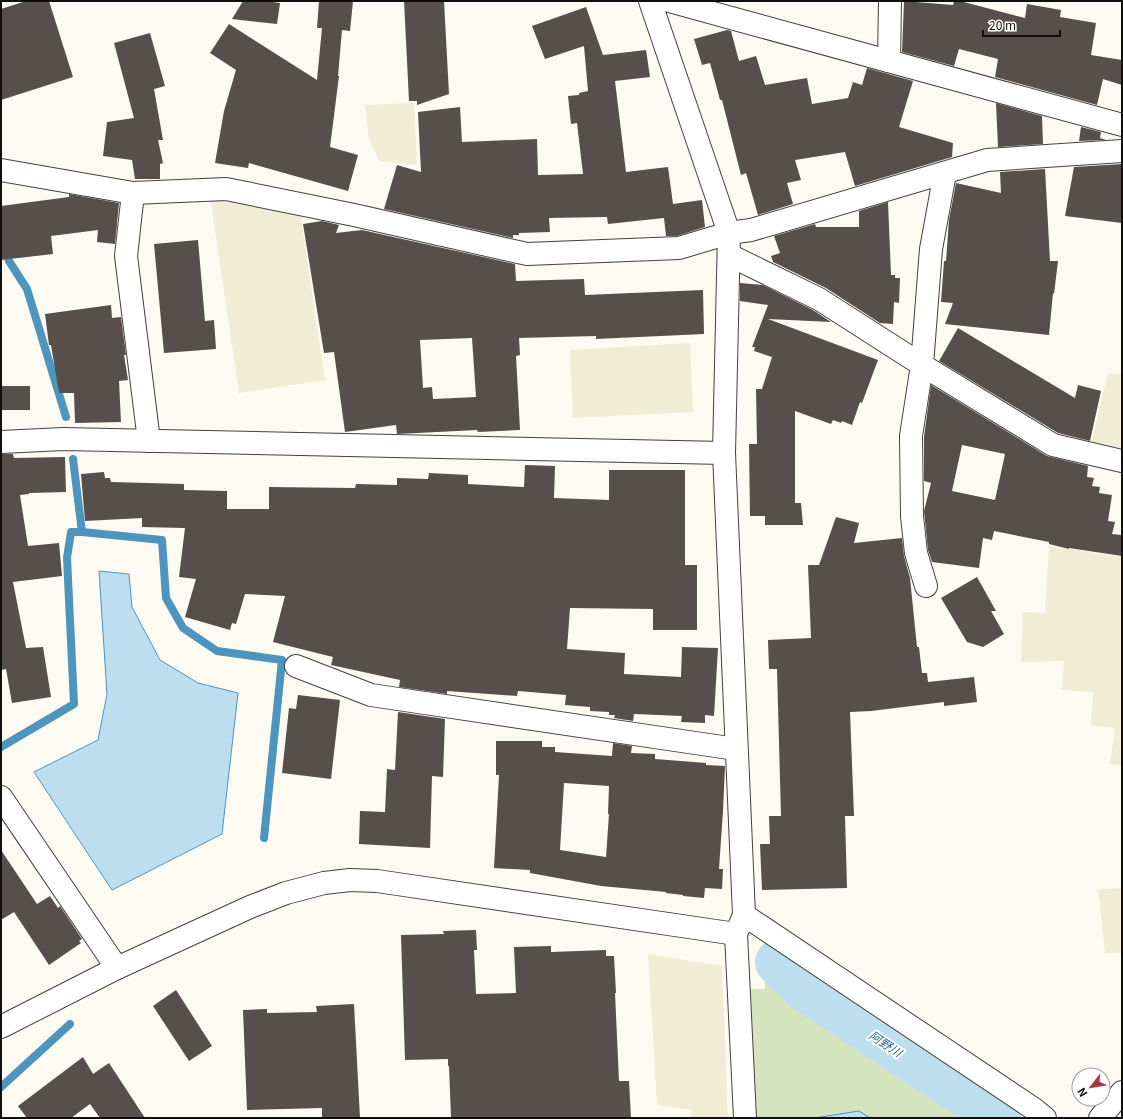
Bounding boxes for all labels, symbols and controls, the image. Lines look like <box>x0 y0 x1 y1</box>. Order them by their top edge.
scale bar <box>983 12 1060 38</box>
text: 20 m <box>989 16 1016 33</box>
water label: 阿野川 <box>866 1026 907 1061</box>
north arrow <box>1071 1067 1111 1107</box>
text: N <box>1073 1085 1091 1100</box>

